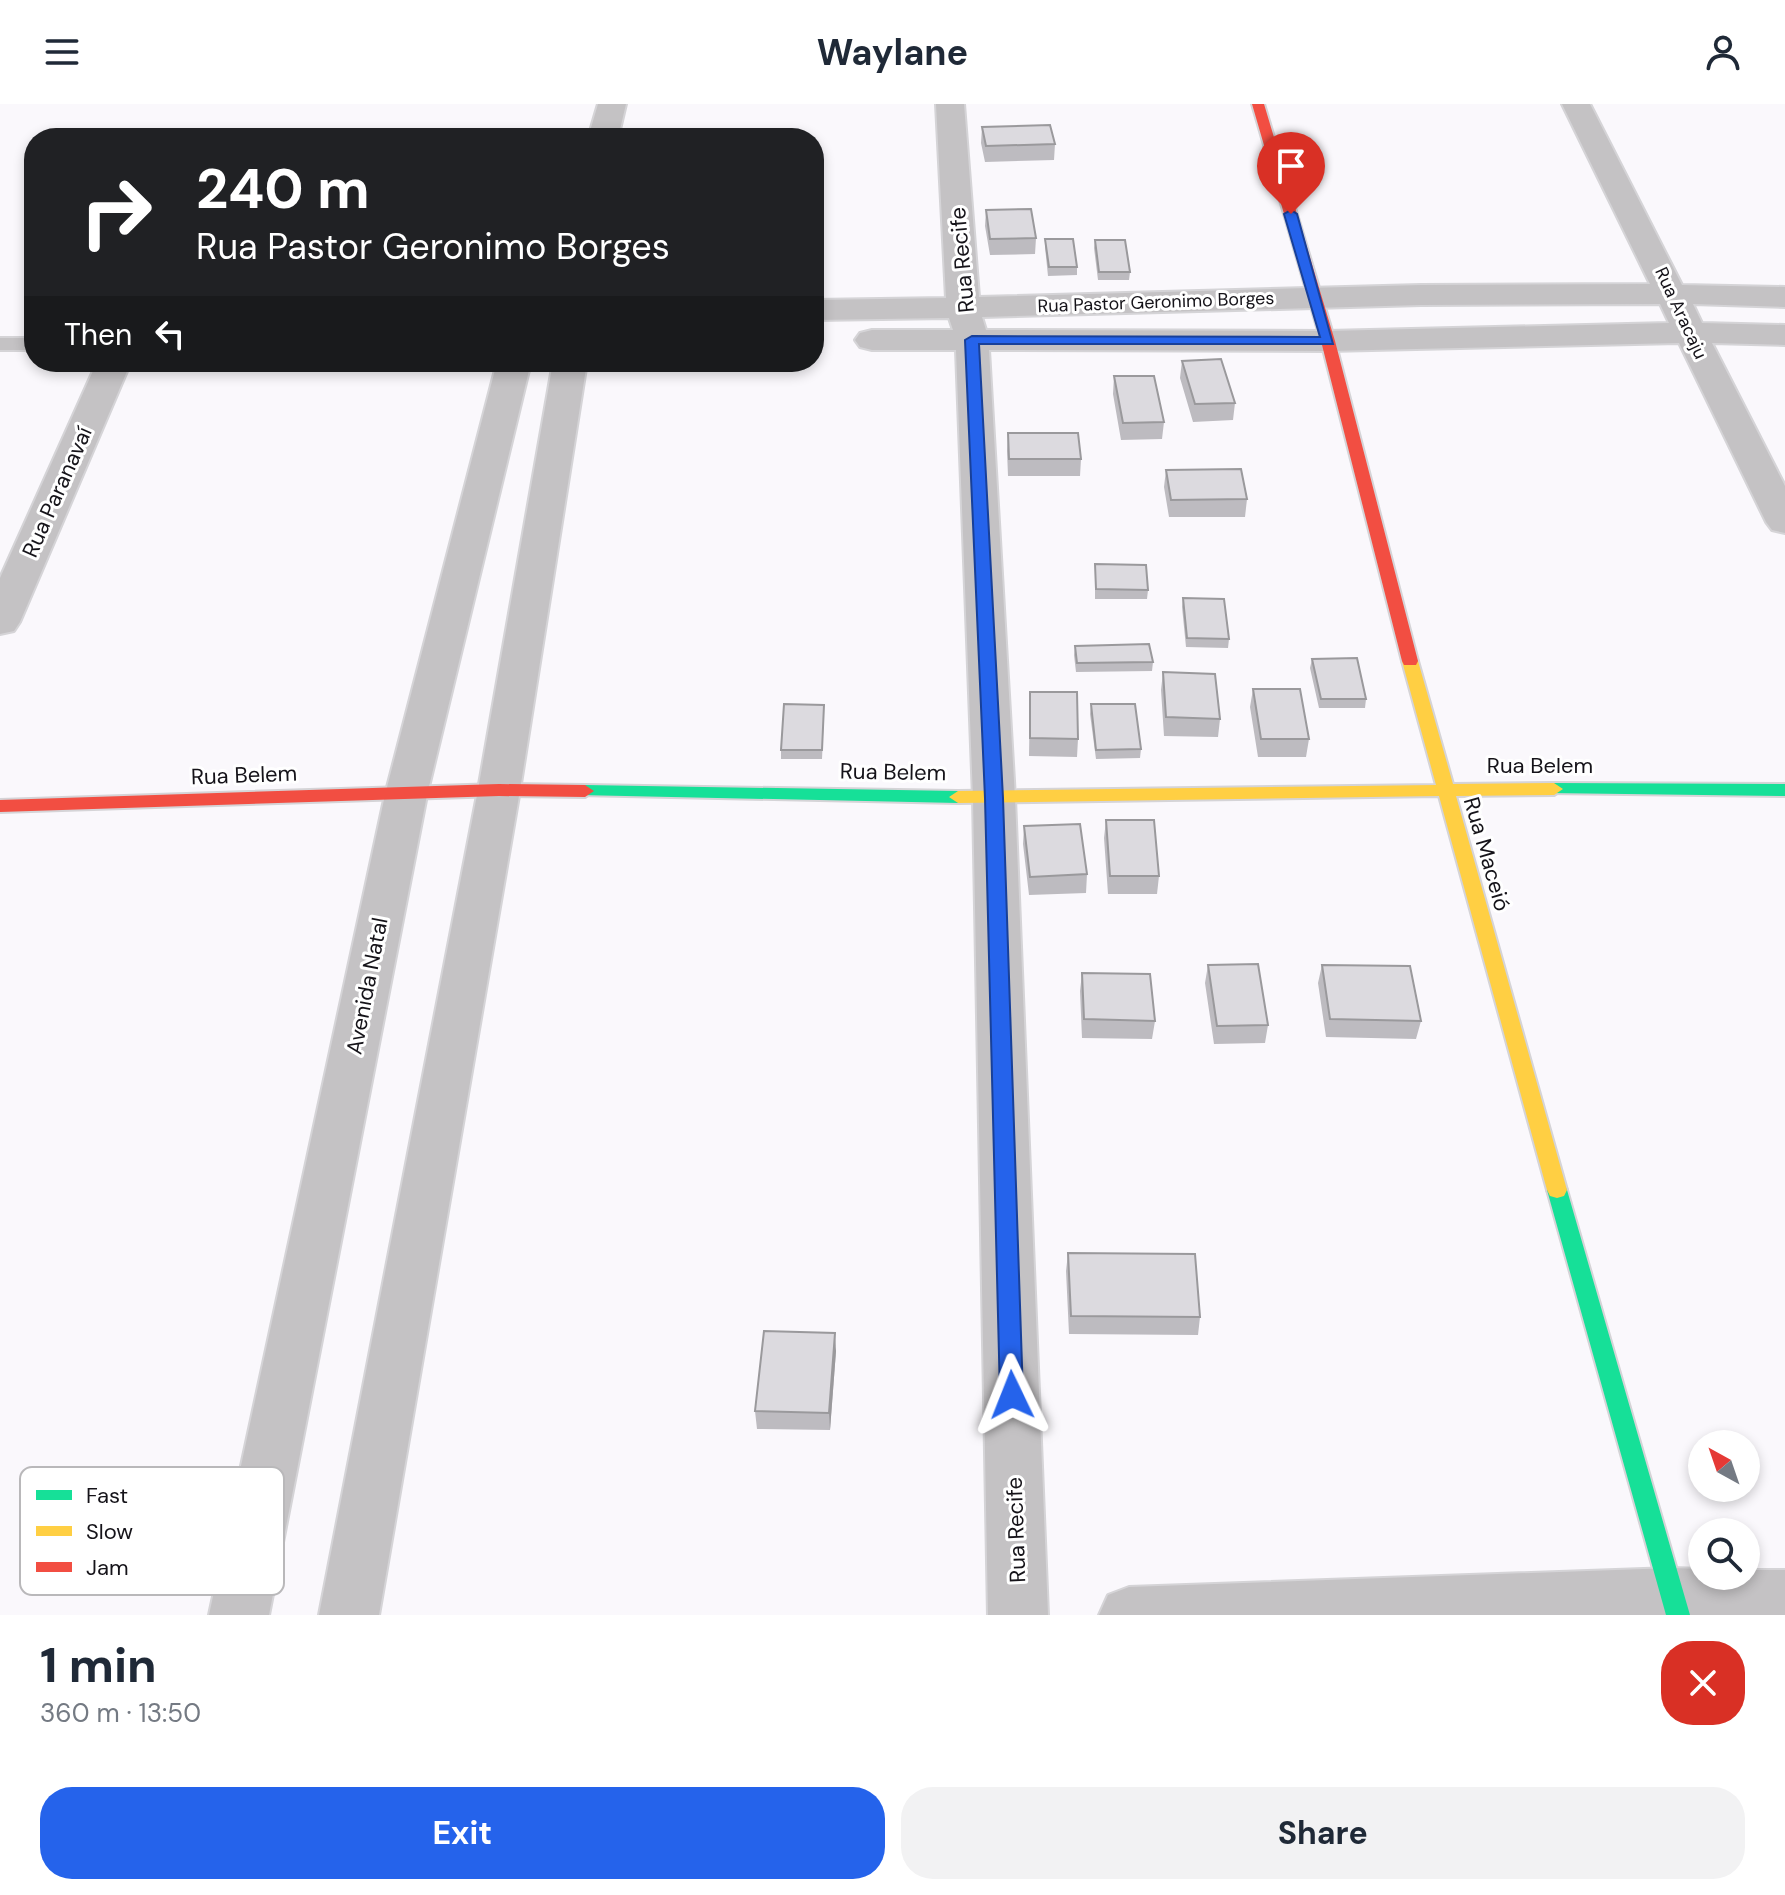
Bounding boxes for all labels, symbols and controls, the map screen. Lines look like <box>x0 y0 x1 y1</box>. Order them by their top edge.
text: Waylane <box>817 29 968 76</box>
icon: menu <box>40 30 84 74</box>
icon: person <box>1701 30 1745 74</box>
pin <box>1257 132 1325 214</box>
icon: arrive <box>1269 144 1313 188</box>
text: 240 m <box>196 152 370 225</box>
icon: right <box>64 160 168 264</box>
street label: Rua Recife <box>943 206 981 314</box>
text: Rua Pastor Geronimo Borges <box>196 223 670 270</box>
street label: Rua Aracaju <box>1649 263 1713 363</box>
street label: Rua Pastor Geronimo Borges <box>1037 286 1275 318</box>
icon: left <box>148 312 192 356</box>
text: Then <box>64 315 132 354</box>
street label: Rua Paranavaí <box>15 422 99 562</box>
street label: Rua Belem <box>1487 751 1593 780</box>
street label: Rua Belem <box>840 757 946 787</box>
street label: Rua Belem <box>190 759 298 791</box>
street label: Rua Maceió <box>1457 794 1517 914</box>
street label: Avenida Natal <box>340 915 394 1057</box>
position arrow <box>970 1353 1054 1437</box>
north arrow <box>1688 1430 1760 1502</box>
map controls <box>1688 1430 1760 1590</box>
legend <box>20 1467 284 1595</box>
street label: Rua Recife <box>1000 1477 1032 1583</box>
text: Fast <box>86 1481 128 1510</box>
text: Slow <box>86 1517 133 1546</box>
button: search <box>1688 1518 1760 1590</box>
text: Jam <box>86 1553 129 1582</box>
text: 1 min <box>40 1634 157 1697</box>
button: close <box>1661 1641 1745 1725</box>
text: 360 m · 13:50 <box>40 1696 201 1730</box>
button: Exit <box>40 1787 885 1879</box>
button: Share <box>901 1787 1745 1879</box>

